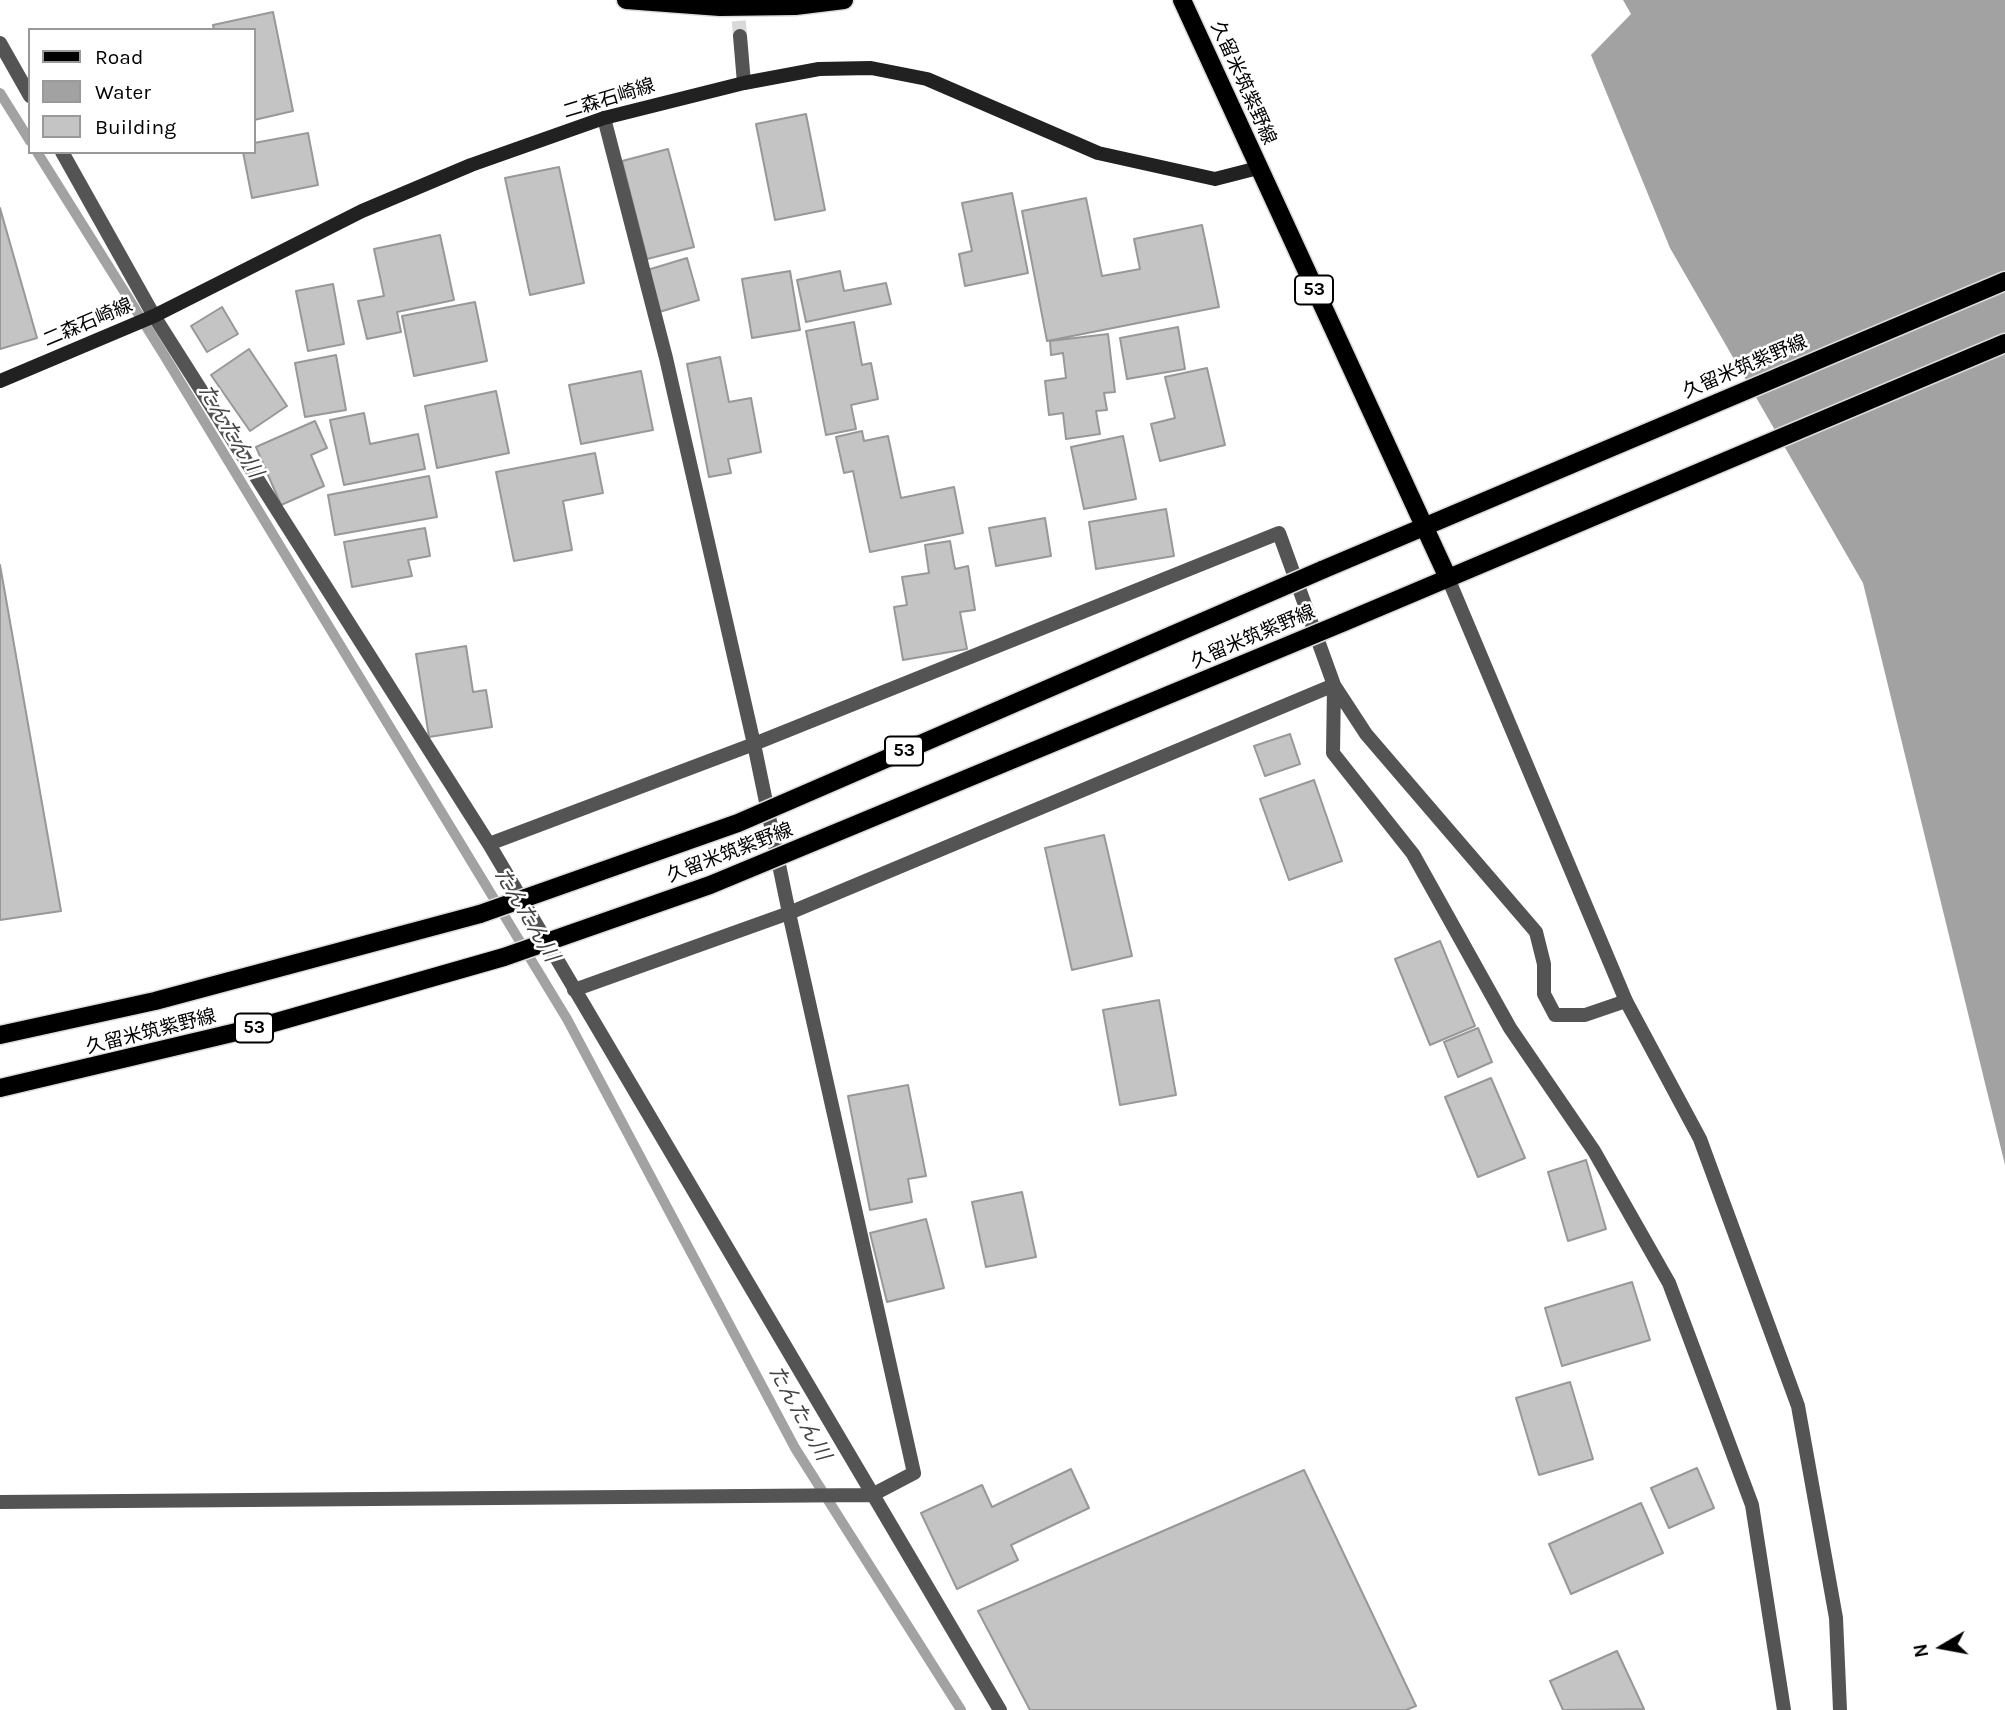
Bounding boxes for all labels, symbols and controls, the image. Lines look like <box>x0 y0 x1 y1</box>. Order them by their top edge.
street label: 久留米筑紫野線 <box>1206 18 1280 148</box>
legend <box>28 28 256 154</box>
text: Road <box>95 45 143 69</box>
street label: 二森石崎線 <box>560 74 658 124</box>
text: Water <box>95 80 151 104</box>
text: Building <box>95 115 176 139</box>
road number: 53 <box>1295 276 1333 304</box>
street label: 二森石崎線 <box>40 294 136 352</box>
street label: 久留米筑紫野線 <box>1679 331 1811 403</box>
water label: たんたん川 <box>192 380 268 482</box>
street label: 久留米筑紫野線 <box>1187 601 1319 673</box>
road number: 53 <box>885 736 923 766</box>
street label: 久留米筑紫野線 <box>664 819 796 887</box>
water label: たんたん川 <box>488 864 564 966</box>
street label: 久留米筑紫野線 <box>84 1005 218 1059</box>
road number: 53 <box>235 1014 273 1042</box>
water label: たんたん川 <box>763 1361 835 1465</box>
north arrow <box>1907 1612 1977 1682</box>
text: N <box>1909 1642 1933 1659</box>

